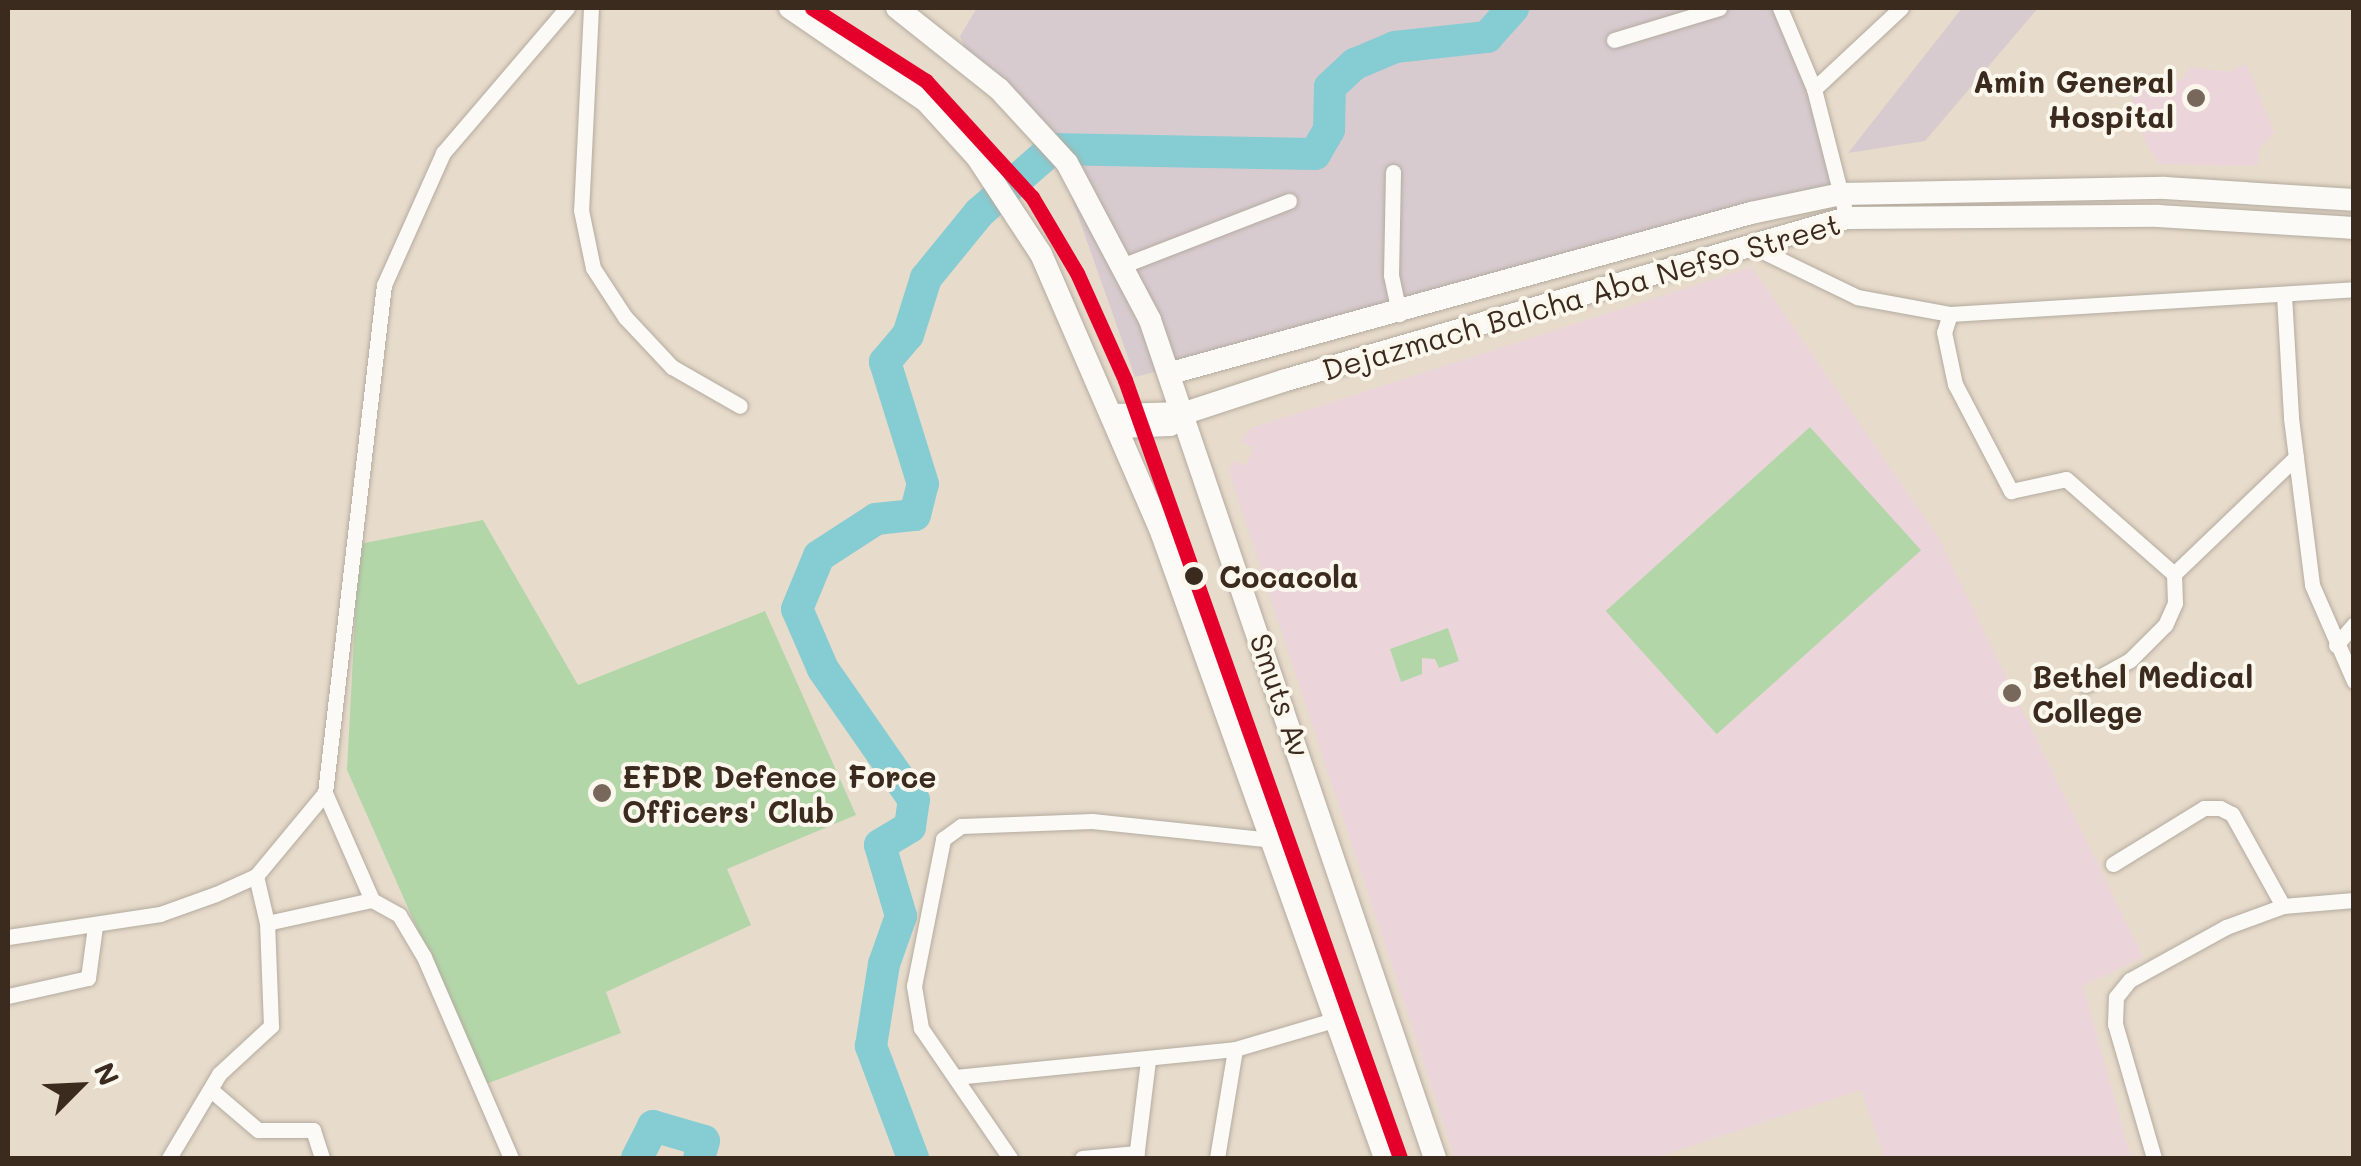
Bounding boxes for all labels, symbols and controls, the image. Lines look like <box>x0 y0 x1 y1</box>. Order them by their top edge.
place label: Amin General Hospital <box>1973 63 2174 134</box>
marker: Amin General Hospital <box>2183 85 2209 111</box>
street label: Dejazmach Balcha Aba Nefso Street <box>1318 205 1844 387</box>
place label: Cocacola <box>1219 558 1358 594</box>
marker: Cocacola <box>1178 560 1210 592</box>
street label: Smuts Av <box>1243 629 1319 761</box>
place label: Bethel Medical College <box>2032 658 2253 728</box>
marker: Bethel Medical College <box>2001 682 2023 704</box>
place label: EFDR Defence Force Officers' Club <box>622 758 936 828</box>
marker: EFDR Defence Force Officers' Club <box>591 782 613 804</box>
north arrow <box>30 1036 130 1136</box>
text: N <box>87 1057 128 1091</box>

